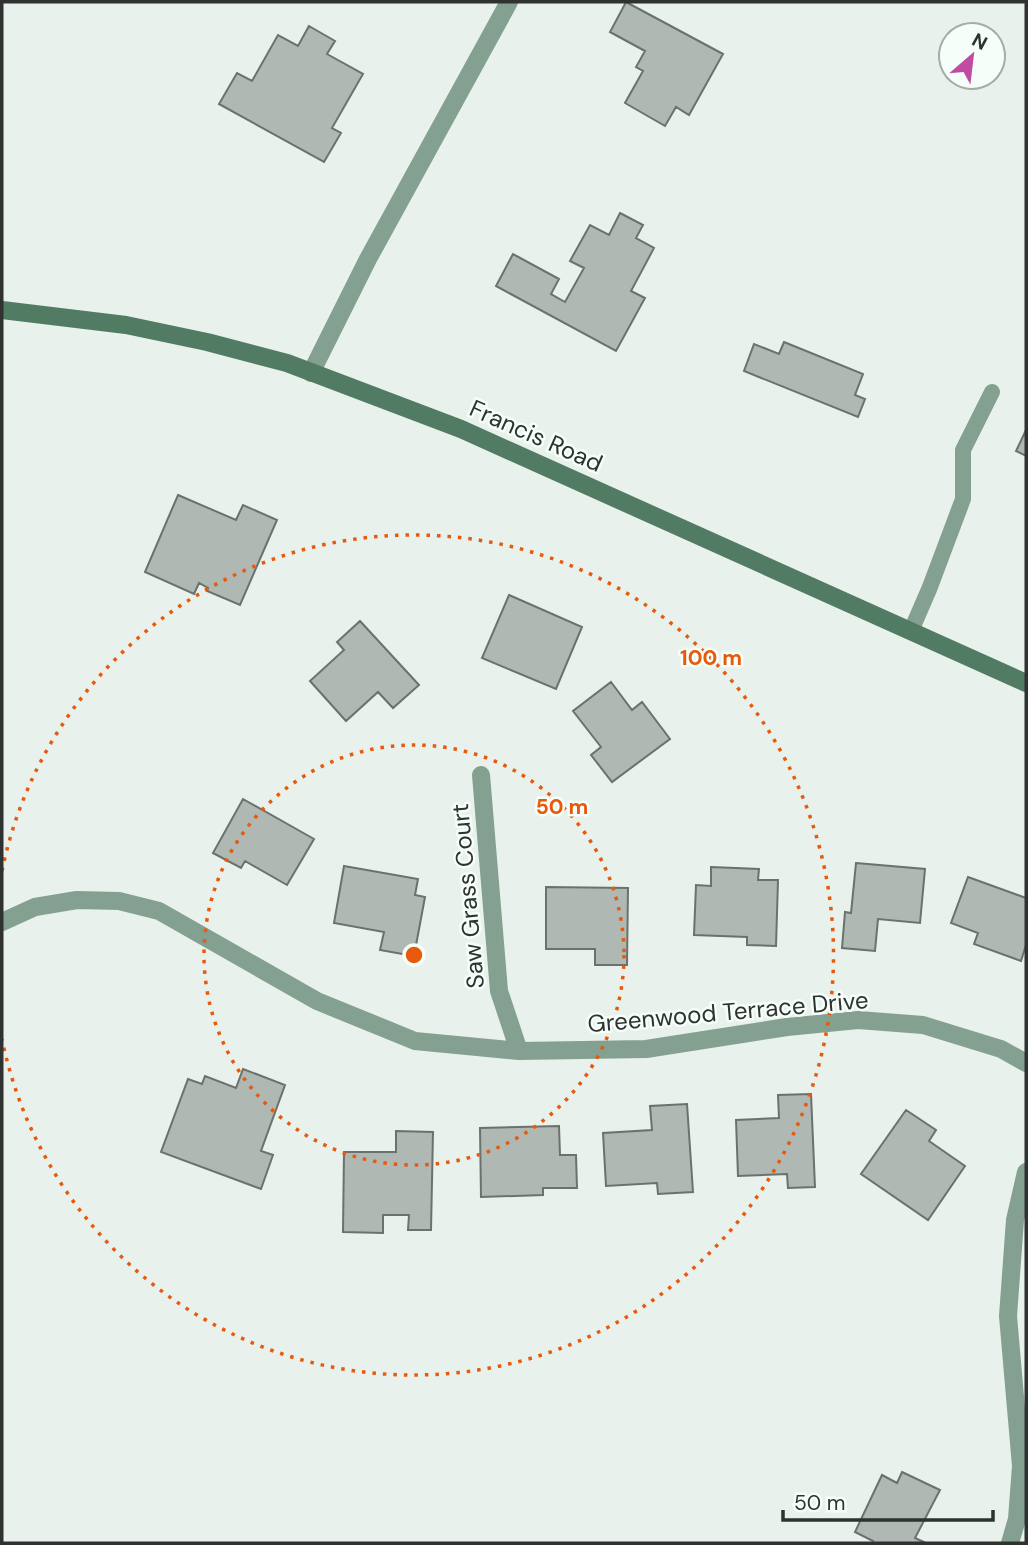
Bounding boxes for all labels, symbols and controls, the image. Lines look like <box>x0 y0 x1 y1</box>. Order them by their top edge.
north arrow <box>937 21 1007 91</box>
text: N <box>968 27 992 56</box>
street label: Francis Road <box>465 392 608 479</box>
text: 100 m <box>680 644 742 672</box>
text: 50 m <box>536 793 588 821</box>
street label: Saw Grass Court <box>444 802 491 990</box>
centre of rings <box>402 943 426 967</box>
street label: Greenwood Terrace Drive <box>586 984 870 1039</box>
scale bar <box>783 1478 993 1522</box>
text: 50 m <box>794 1489 845 1517</box>

